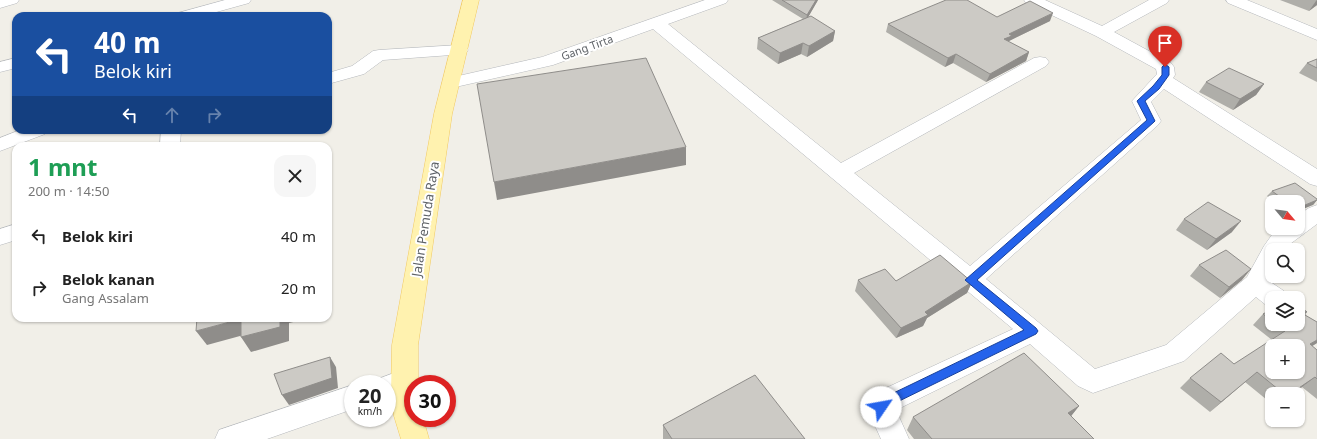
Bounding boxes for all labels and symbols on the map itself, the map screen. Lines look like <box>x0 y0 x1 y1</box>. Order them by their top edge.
pin <box>1148 26 1182 67</box>
street label: Gang Tirta <box>559 31 615 63</box>
street label: Jalan Pemuda Raya <box>407 160 443 280</box>
north arrow <box>1265 195 1305 235</box>
speed limit sign: 30 <box>404 375 456 427</box>
position arrow <box>860 386 902 428</box>

